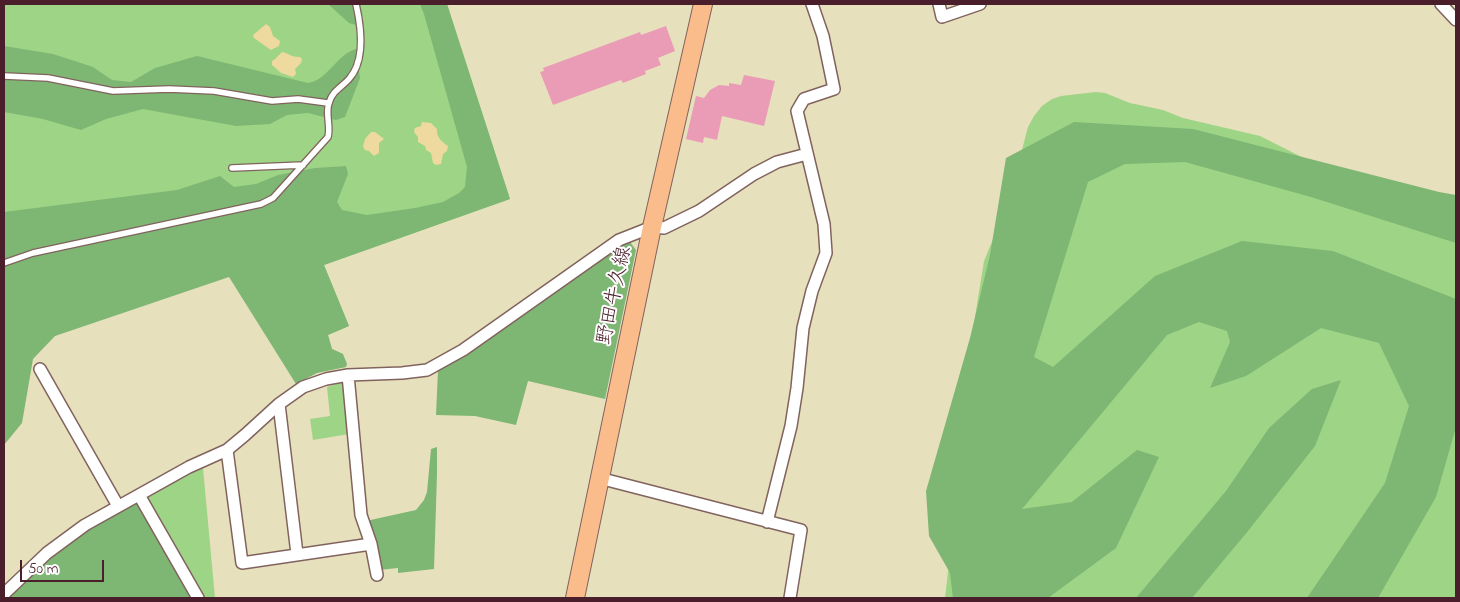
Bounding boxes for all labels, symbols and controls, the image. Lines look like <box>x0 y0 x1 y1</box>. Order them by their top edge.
street label: 野田牛久線 <box>594 245 638 347</box>
scale bar <box>22 550 106 582</box>
text: 50 m <box>28 558 58 580</box>

